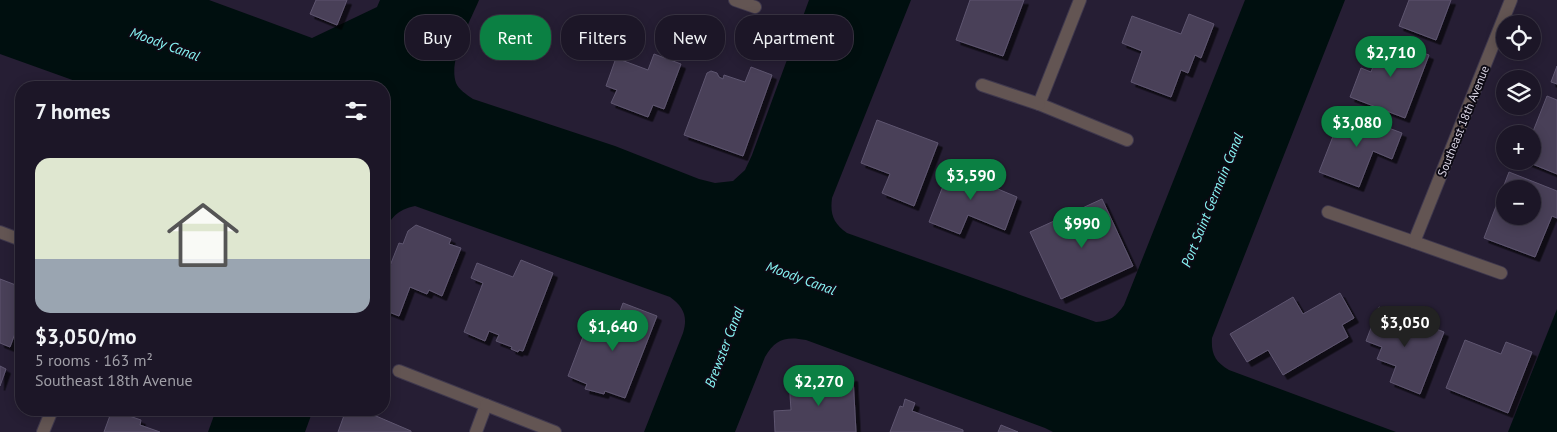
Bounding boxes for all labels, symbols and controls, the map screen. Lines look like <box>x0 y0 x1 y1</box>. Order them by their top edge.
chip: Buy <box>405 15 470 60</box>
chip: Rent <box>480 15 551 60</box>
chip: Filters <box>561 15 645 60</box>
chip: New <box>655 15 725 60</box>
chip: Apartment <box>735 15 853 60</box>
map controls <box>1496 15 1541 225</box>
button: locate <box>1496 15 1541 60</box>
water label: Moody Canal <box>128 23 203 65</box>
pin: $2,710 <box>1350 36 1432 78</box>
text: $2,710 <box>1366 42 1416 62</box>
street label: Southeast 18th Avenue <box>1434 63 1492 179</box>
button: layers <box>1496 70 1541 115</box>
icon: filters <box>342 97 370 125</box>
text: 7 homes <box>35 98 110 125</box>
pin: $3,080 <box>1316 106 1398 148</box>
text: $3,080 <box>1332 112 1382 132</box>
button: + <box>1496 125 1541 170</box>
water label: Port Saint Germain Canal <box>1177 130 1247 270</box>
pin: $3,590 <box>930 158 1012 201</box>
text: $3,590 <box>946 165 996 185</box>
button: − <box>1496 180 1541 225</box>
icon: home <box>158 190 248 280</box>
pin: $990 <box>1052 206 1112 249</box>
text: $990 <box>1064 213 1100 233</box>
water label: Moody Canal <box>764 257 839 299</box>
water label: Brewster Canal <box>700 304 748 390</box>
pin: $3,050 <box>1364 306 1446 348</box>
pin: $1,640 <box>572 310 654 352</box>
text: $3,050 <box>1380 312 1430 332</box>
text: $1,640 <box>588 316 638 336</box>
text: $3,050/mo <box>35 323 137 350</box>
text: 5 rooms · 163 m² <box>35 350 153 370</box>
pin: $2,270 <box>778 364 860 407</box>
text: Southeast 18th Avenue <box>35 370 193 390</box>
text: $2,270 <box>794 371 844 391</box>

